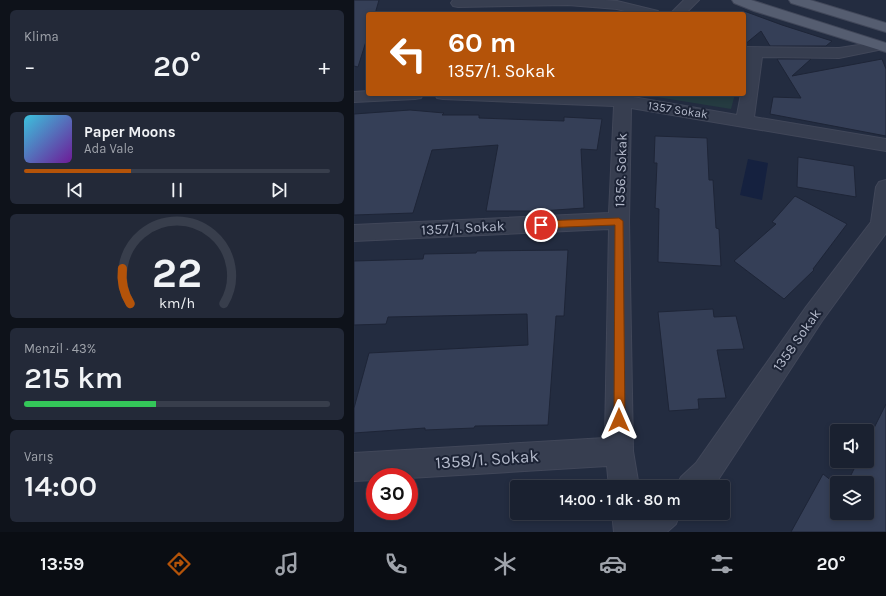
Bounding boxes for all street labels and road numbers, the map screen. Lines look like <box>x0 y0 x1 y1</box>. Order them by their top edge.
street label: 1357 Sokak <box>647 98 709 122</box>
street label: 1356. Sokak <box>611 133 631 207</box>
street label: 1357/1. Sokak <box>421 217 505 239</box>
street label: 1358 Sokak <box>769 305 825 374</box>
street label: 1358/1. Sokak <box>435 445 540 473</box>

